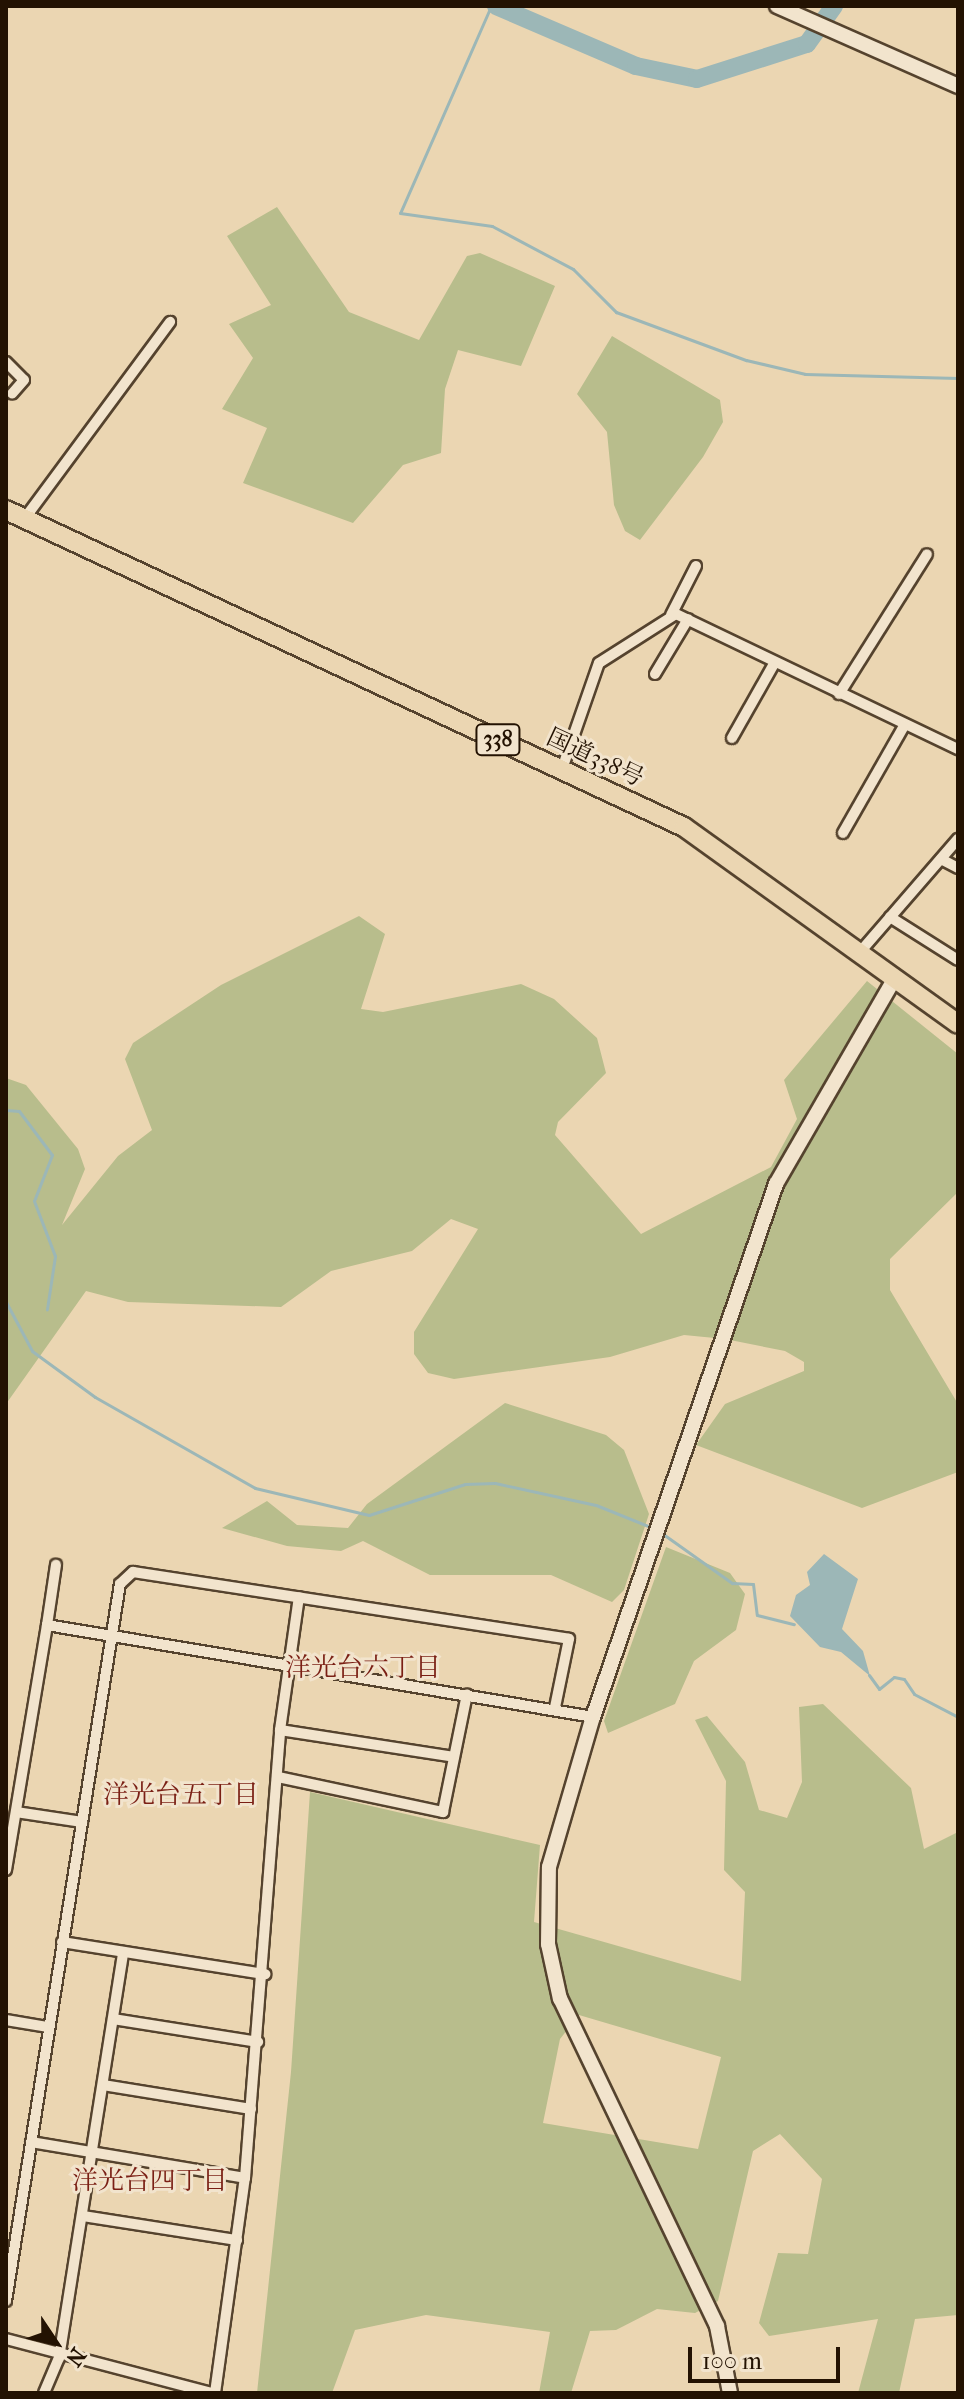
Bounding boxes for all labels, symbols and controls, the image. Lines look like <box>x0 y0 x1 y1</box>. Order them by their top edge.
road number: 338 <box>474 722 522 758</box>
street label: 国道338号 <box>542 723 648 793</box>
district label: 洋光台六丁目 <box>285 1652 441 1684</box>
district label: 洋光台五丁目 <box>103 1779 259 1811</box>
district label: 洋光台四丁目 <box>72 2165 228 2197</box>
north arrow <box>16 2303 96 2383</box>
scale bar <box>692 2331 844 2381</box>
text: N <box>60 2342 91 2371</box>
text: 100 m <box>702 2347 762 2375</box>

